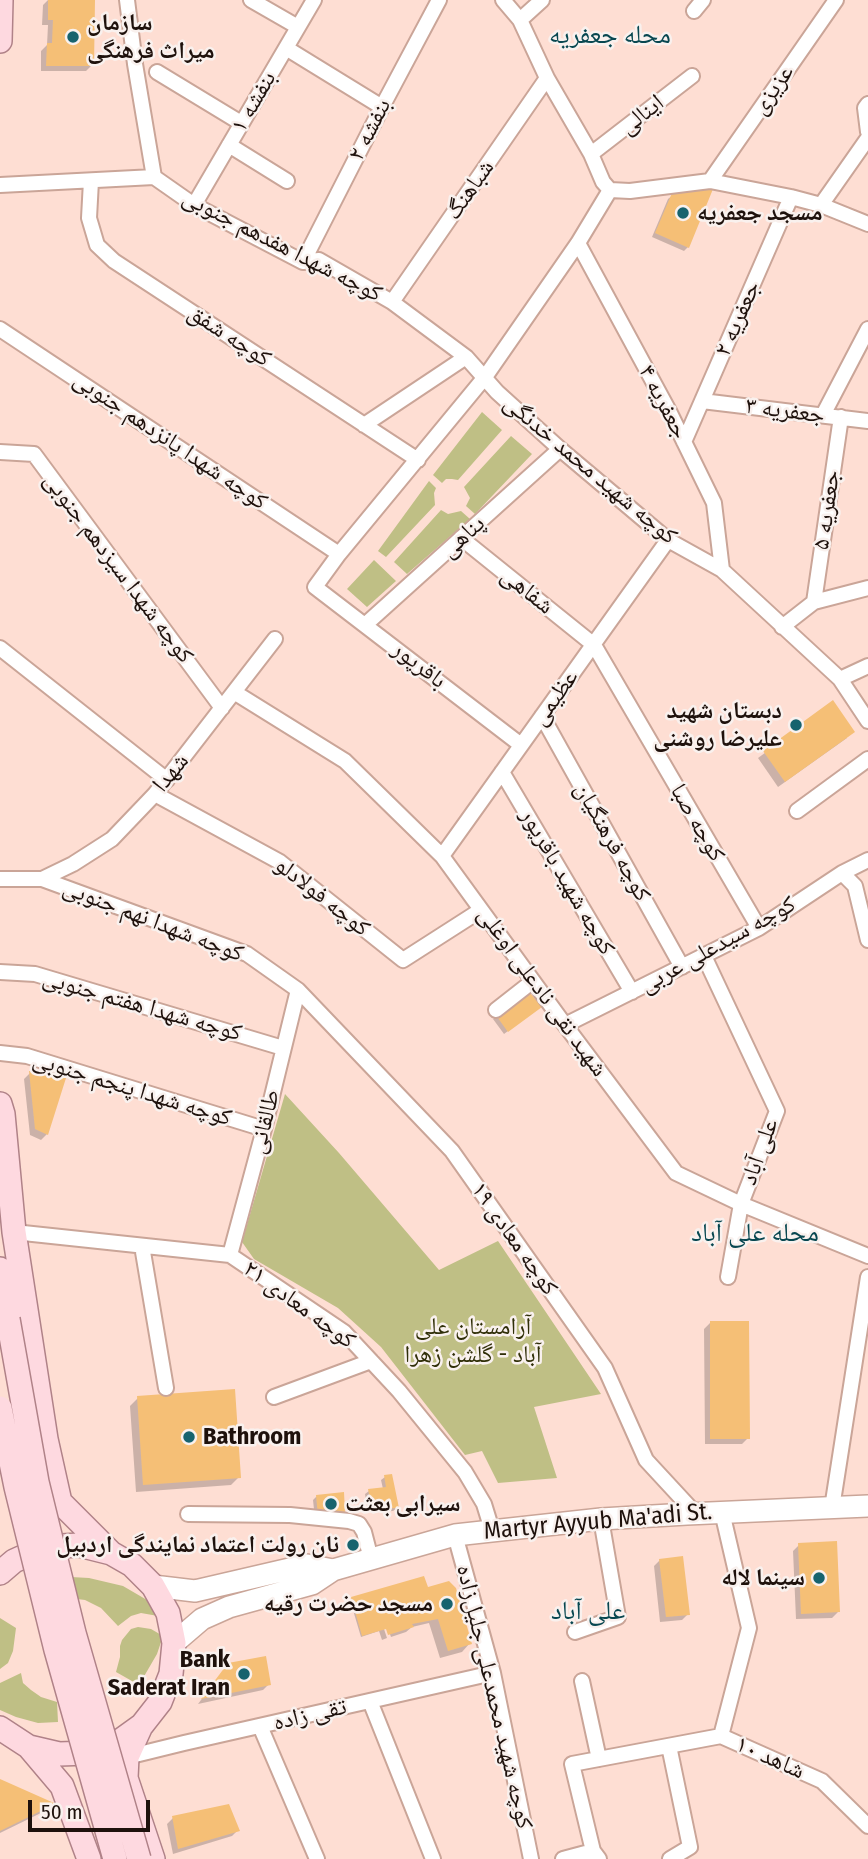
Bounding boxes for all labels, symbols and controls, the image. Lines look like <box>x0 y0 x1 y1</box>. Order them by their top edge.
place label: سازمان میراث فرهنگی <box>87 9 215 65</box>
district label: محله جعفریه <box>549 20 671 52</box>
marker: سازمان میراث فرهنگی <box>65 29 81 45</box>
street label: عزیزی <box>746 59 800 121</box>
street label: بنفشه ۱ <box>225 66 283 138</box>
street label: اینالی <box>614 89 670 141</box>
street label: بنفشه ۲ <box>342 94 398 166</box>
street label: شباهنگ <box>439 154 501 226</box>
street label: کوچه شهدا هفدهم جنوبی <box>177 183 387 309</box>
place label: مسجد جعفریه <box>697 199 823 227</box>
marker: مسجد جعفریه <box>675 205 691 221</box>
street label: جعفریه ۲ <box>709 277 767 361</box>
street label: کوچه شفق <box>182 298 276 374</box>
street label: جعفریه ۴ <box>632 360 694 444</box>
street label: کوچه شهدا پانزدهم جنوبی <box>67 365 273 517</box>
street label: کوچه شهید محمد خدنگی <box>497 389 683 551</box>
street label: جعفریه ۳ <box>744 392 826 430</box>
street label: کوچه شهدا سیزدهم جنوبی <box>37 467 199 669</box>
street label: جعفریه ۵ <box>807 469 847 551</box>
street label: پناهی <box>435 510 491 564</box>
street label: شفاهی <box>495 561 559 621</box>
street label: باقرپور <box>386 635 452 695</box>
street label: عظیمی <box>525 664 585 732</box>
place label: دبستان شهید علیرضا روشنی <box>653 697 782 753</box>
marker: دبستان شهید علیرضا روشنی <box>788 717 804 733</box>
street label: شهدا <box>147 748 195 798</box>
street label: کوچه فرهنگیان <box>567 777 657 907</box>
street label: کوچه صبا <box>663 779 731 867</box>
street label: کوچه شهید باقرپور <box>513 803 621 961</box>
street label: کوچه فولادلو <box>269 851 375 943</box>
street label: کوچه شهدا نهم جنوبی <box>59 873 247 969</box>
street label: کوچه سیدعلی عربی <box>635 890 801 1000</box>
street label: شهید نقی نادعلی اوغلی <box>471 902 613 1082</box>
street label: کوچه شهدا هفتم جنوبی <box>39 964 245 1048</box>
street label: کوچه شهدا پنجم جنوبی <box>29 1045 235 1133</box>
street label: طالقانی <box>243 1087 287 1157</box>
street label: علی آباد <box>735 1115 785 1189</box>
street label: کوچه معادی ۱۹ <box>464 1177 564 1301</box>
district label: محله علی آباد <box>691 1218 819 1250</box>
street label: کوچه معادی ۲۱ <box>237 1255 361 1355</box>
park label: آرامستان علی آباد - گلشن زهرا <box>405 1313 541 1369</box>
place label: Bathroom <box>203 1423 301 1451</box>
marker: Bathroom <box>181 1429 197 1445</box>
place label: سیرابی بعثت <box>345 1490 460 1518</box>
marker: سیرابی بعثت <box>323 1496 339 1512</box>
street label: Martyr Ayyub Ma'adi St. <box>483 1498 713 1546</box>
place label: نان رولت اعتماد نمایندگی اردبیل <box>56 1531 339 1559</box>
marker: نان رولت اعتماد نمایندگی اردبیل <box>345 1537 361 1553</box>
street label: کوچه شهید محمدعلی جلیل‌زاده <box>450 1562 538 1832</box>
place label: سینما لاله <box>721 1564 805 1592</box>
marker: سینما لاله <box>811 1570 827 1586</box>
place label: مسجد حضرت رقیه <box>264 1590 433 1618</box>
marker: مسجد حضرت رقیه <box>439 1596 455 1612</box>
district label: علی آباد <box>551 1596 625 1628</box>
place label: Bank Saderat Iran <box>108 1646 230 1702</box>
marker: Bank Saderat Iran <box>236 1666 252 1682</box>
street label: تقی زاده <box>271 1693 349 1737</box>
street label: شاهد ۱۰ <box>731 1730 809 1786</box>
scale bar <box>32 1786 154 1830</box>
text: 50 m <box>41 1799 83 1825</box>

